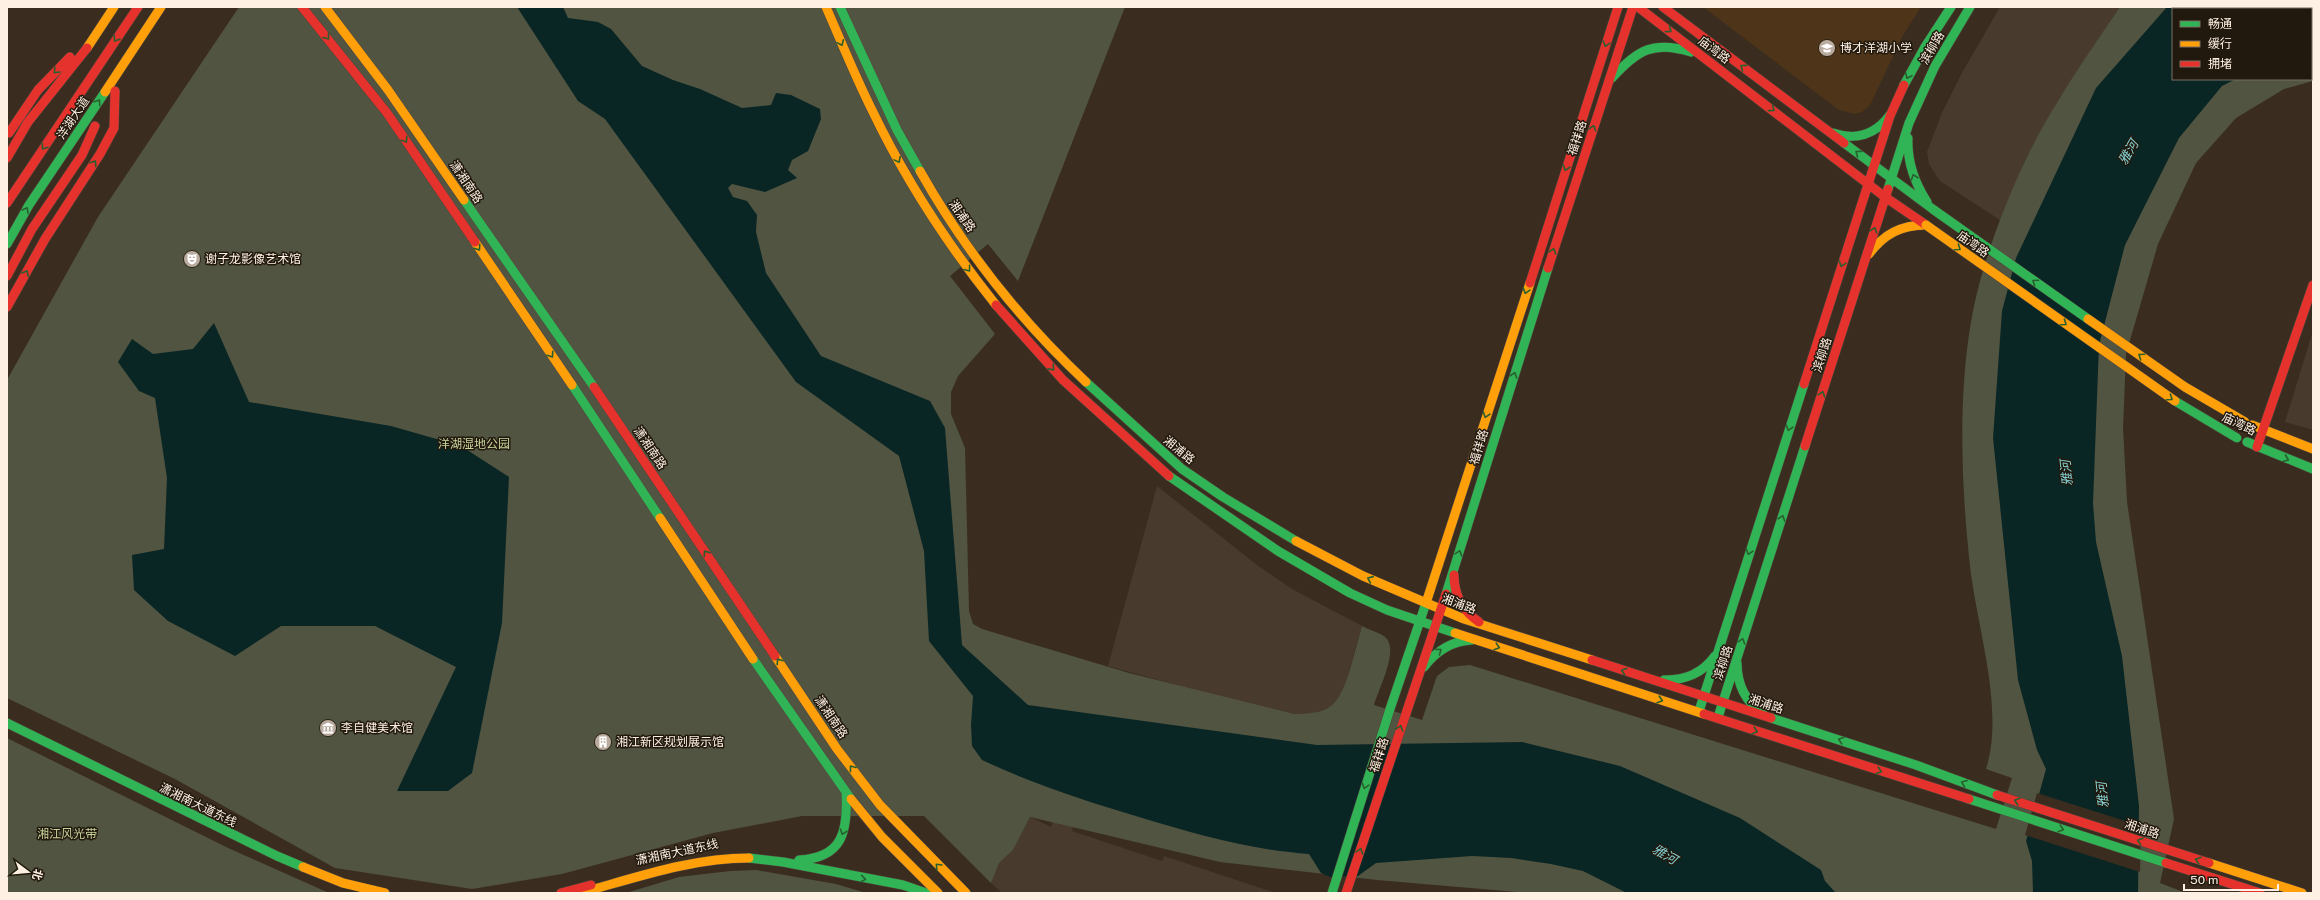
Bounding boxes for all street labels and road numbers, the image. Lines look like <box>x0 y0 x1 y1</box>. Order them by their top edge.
street label: 滨柳路 <box>1917 29 1947 67</box>
street label: 庙湾路 <box>1695 34 1733 66</box>
street label: 洋湖大道 <box>54 94 92 142</box>
street label: 福祥路 <box>1565 119 1589 157</box>
street label: 潇湘南路 <box>447 158 485 206</box>
street label: 湘浦路 <box>946 197 978 235</box>
street label: 庙湾路 <box>1954 228 1992 260</box>
street label: 滨柳路 <box>1810 336 1834 374</box>
street label: 庙湾路 <box>2220 410 2258 438</box>
street label: 潇湘南路 <box>631 424 669 472</box>
street label: 福祥路 <box>1467 428 1491 466</box>
street label: 湘浦路 <box>1161 433 1197 467</box>
street label: 湘浦路 <box>1440 591 1478 617</box>
street label: 滨柳路 <box>1711 644 1735 682</box>
street label: 湘浦路 <box>1747 692 1785 716</box>
street label: 潇湘南路 <box>812 693 850 741</box>
street label: 福祥路 <box>1367 736 1391 774</box>
street label: 潇湘南大道东线 <box>157 780 239 830</box>
street label: 湘浦路 <box>2123 817 2161 841</box>
street label: 潇湘南大道东线 <box>634 836 720 868</box>

